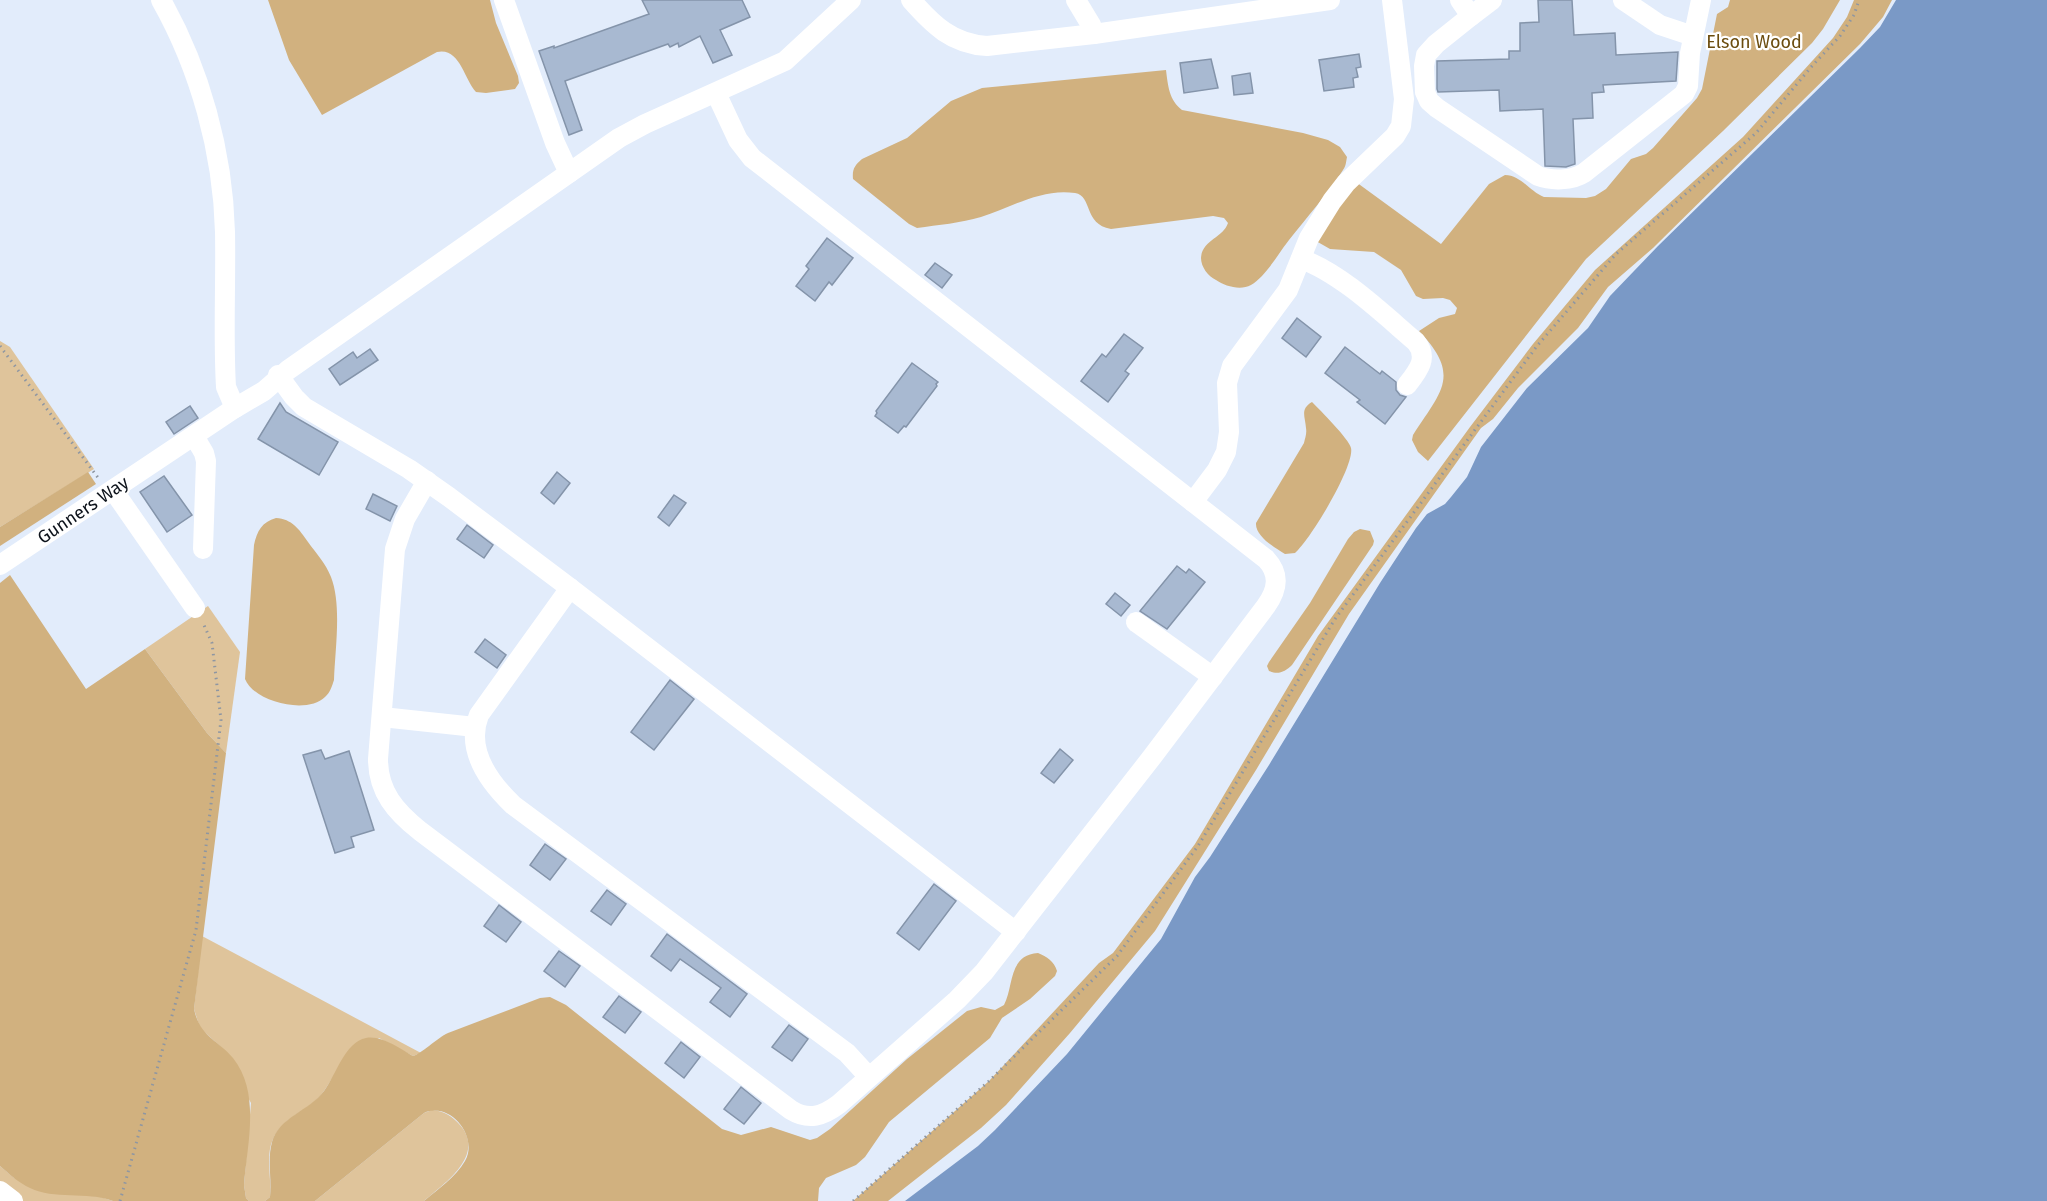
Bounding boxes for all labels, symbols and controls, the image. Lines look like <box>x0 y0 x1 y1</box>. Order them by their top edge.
park label: Elson Wood <box>1706 31 1802 53</box>
street label: Gunners Way <box>33 471 133 549</box>

